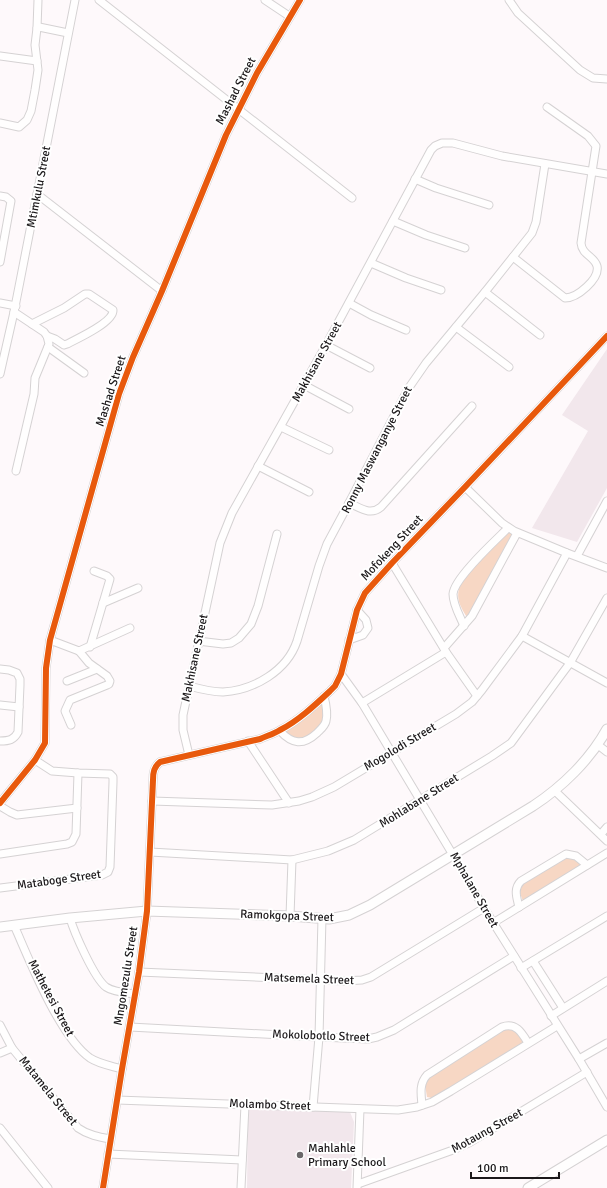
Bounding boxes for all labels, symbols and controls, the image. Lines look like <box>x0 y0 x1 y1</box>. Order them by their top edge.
street label: Mashad Street <box>213 55 259 127</box>
street label: Mtimkulu Street <box>24 145 54 229</box>
street label: Makhisane Street <box>289 319 345 405</box>
street label: Mashad Street <box>92 354 130 428</box>
street label: Ronny Maswanganye Street <box>338 384 416 516</box>
street label: Mofokeng Street <box>358 512 426 584</box>
street label: Makhisane Street <box>178 613 212 703</box>
street label: Mogolodi Street <box>361 720 439 774</box>
street label: Mohlabane Street <box>376 771 462 831</box>
street label: Mphalane Street <box>446 850 502 930</box>
street label: Mataboge Street <box>16 867 102 893</box>
street label: Ramokgopa Street <box>240 907 334 925</box>
street label: Mngomezulu Street <box>111 925 141 1027</box>
street label: Mathetesi Street <box>24 957 78 1039</box>
street label: Matsemela Street <box>264 970 354 988</box>
street label: Mokolobotlo Street <box>272 1027 370 1045</box>
street label: Matamela Street <box>15 1053 81 1129</box>
street label: Molambo Street <box>229 1096 311 1114</box>
street label: Motaung Street <box>449 1105 525 1157</box>
place label: Mahlahle Primary School <box>308 1141 386 1170</box>
marker: Mahlahle Primary School <box>295 1150 305 1160</box>
scale bar <box>471 1154 559 1180</box>
text: 100 m <box>477 1161 509 1176</box>

